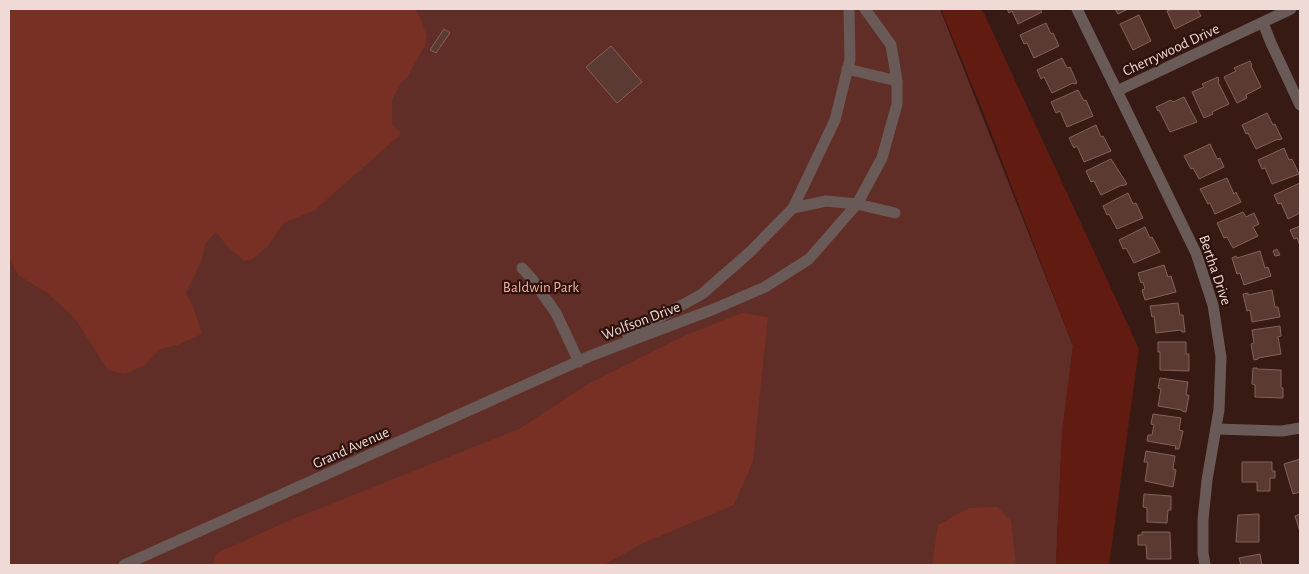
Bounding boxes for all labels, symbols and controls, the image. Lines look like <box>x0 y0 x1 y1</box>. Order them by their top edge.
street label: Cherrywood Drive <box>1120 21 1222 79</box>
street label: Bertha Drive <box>1196 233 1234 307</box>
park label: Baldwin Park <box>503 280 579 295</box>
street label: Wolfson Drive <box>600 299 682 343</box>
street label: Grand Avenue <box>311 424 392 472</box>

